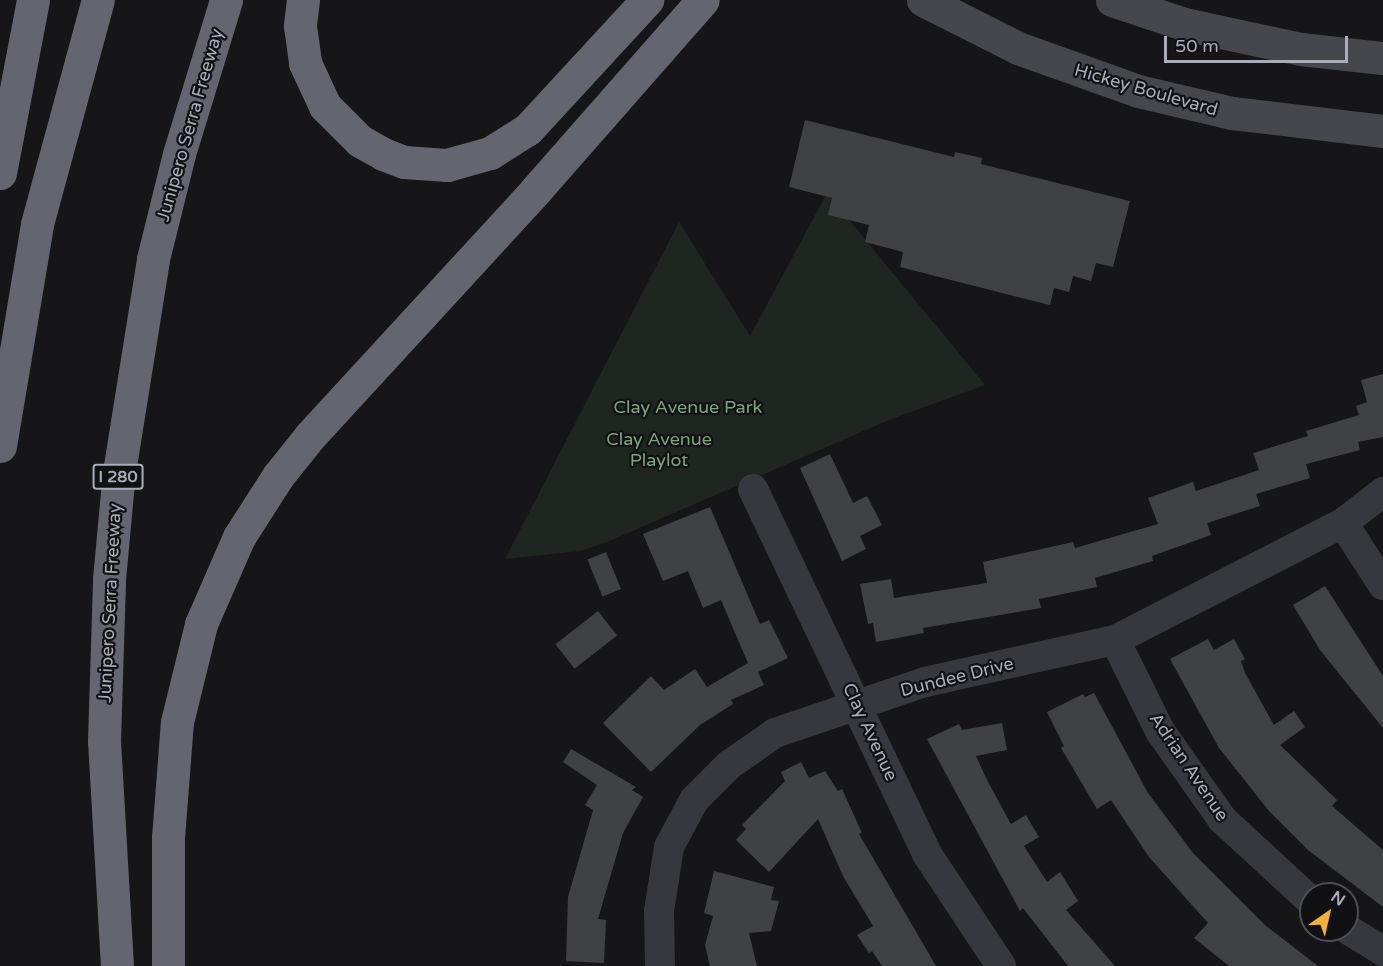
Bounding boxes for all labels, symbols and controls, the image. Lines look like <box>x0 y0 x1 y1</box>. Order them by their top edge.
scale bar <box>1167 24 1352 62</box>
street label: Junipero Serra Freeway <box>152 26 228 224</box>
text: 50 m <box>1175 35 1219 57</box>
street label: Hickey Boulevard <box>1072 59 1220 121</box>
park label: Clay Avenue Park <box>614 396 762 418</box>
park label: Clay Avenue Playlot <box>606 429 712 472</box>
road number: I 280 <box>92 464 144 490</box>
street label: Junipero Serra Freeway <box>94 503 126 703</box>
street label: Dundee Drive <box>898 652 1016 702</box>
street label: Clay Avenue <box>838 680 902 784</box>
street label: Adrian Avenue <box>1145 709 1233 825</box>
north arrow <box>1299 882 1359 942</box>
text: N <box>1327 887 1349 911</box>

